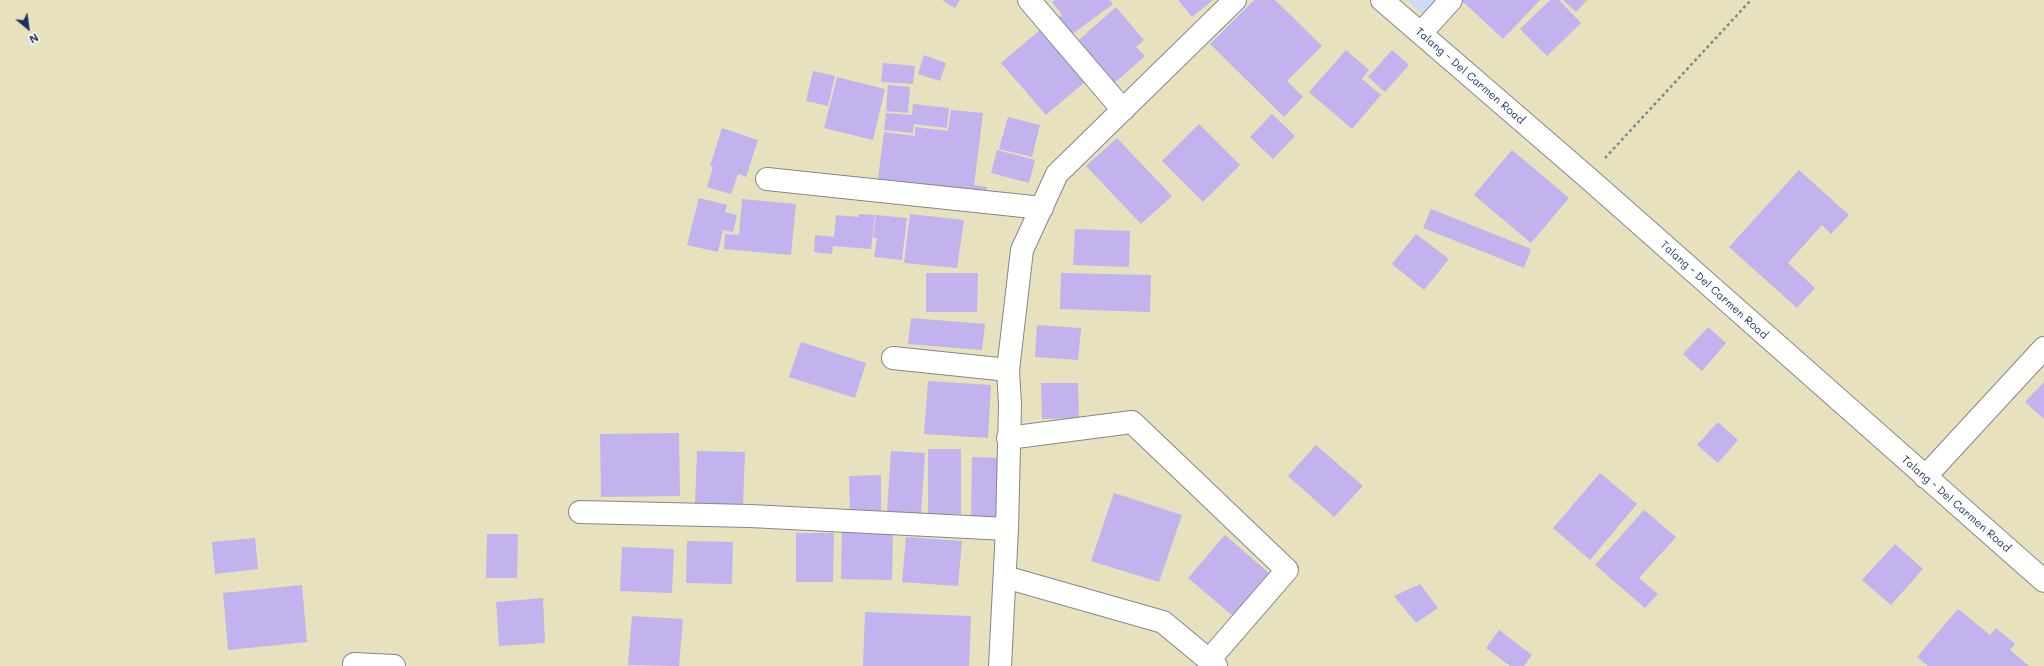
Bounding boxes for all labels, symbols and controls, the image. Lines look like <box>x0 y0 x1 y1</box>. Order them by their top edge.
north arrow <box>8 8 48 48</box>
street label: Talang - Del Carmen Road <box>1413 25 1527 127</box>
text: N <box>27 30 41 48</box>
street label: Talang - Del Carmen Road <box>1657 238 1771 342</box>
street label: Talang - Del Carmen Road <box>1899 453 2013 555</box>

